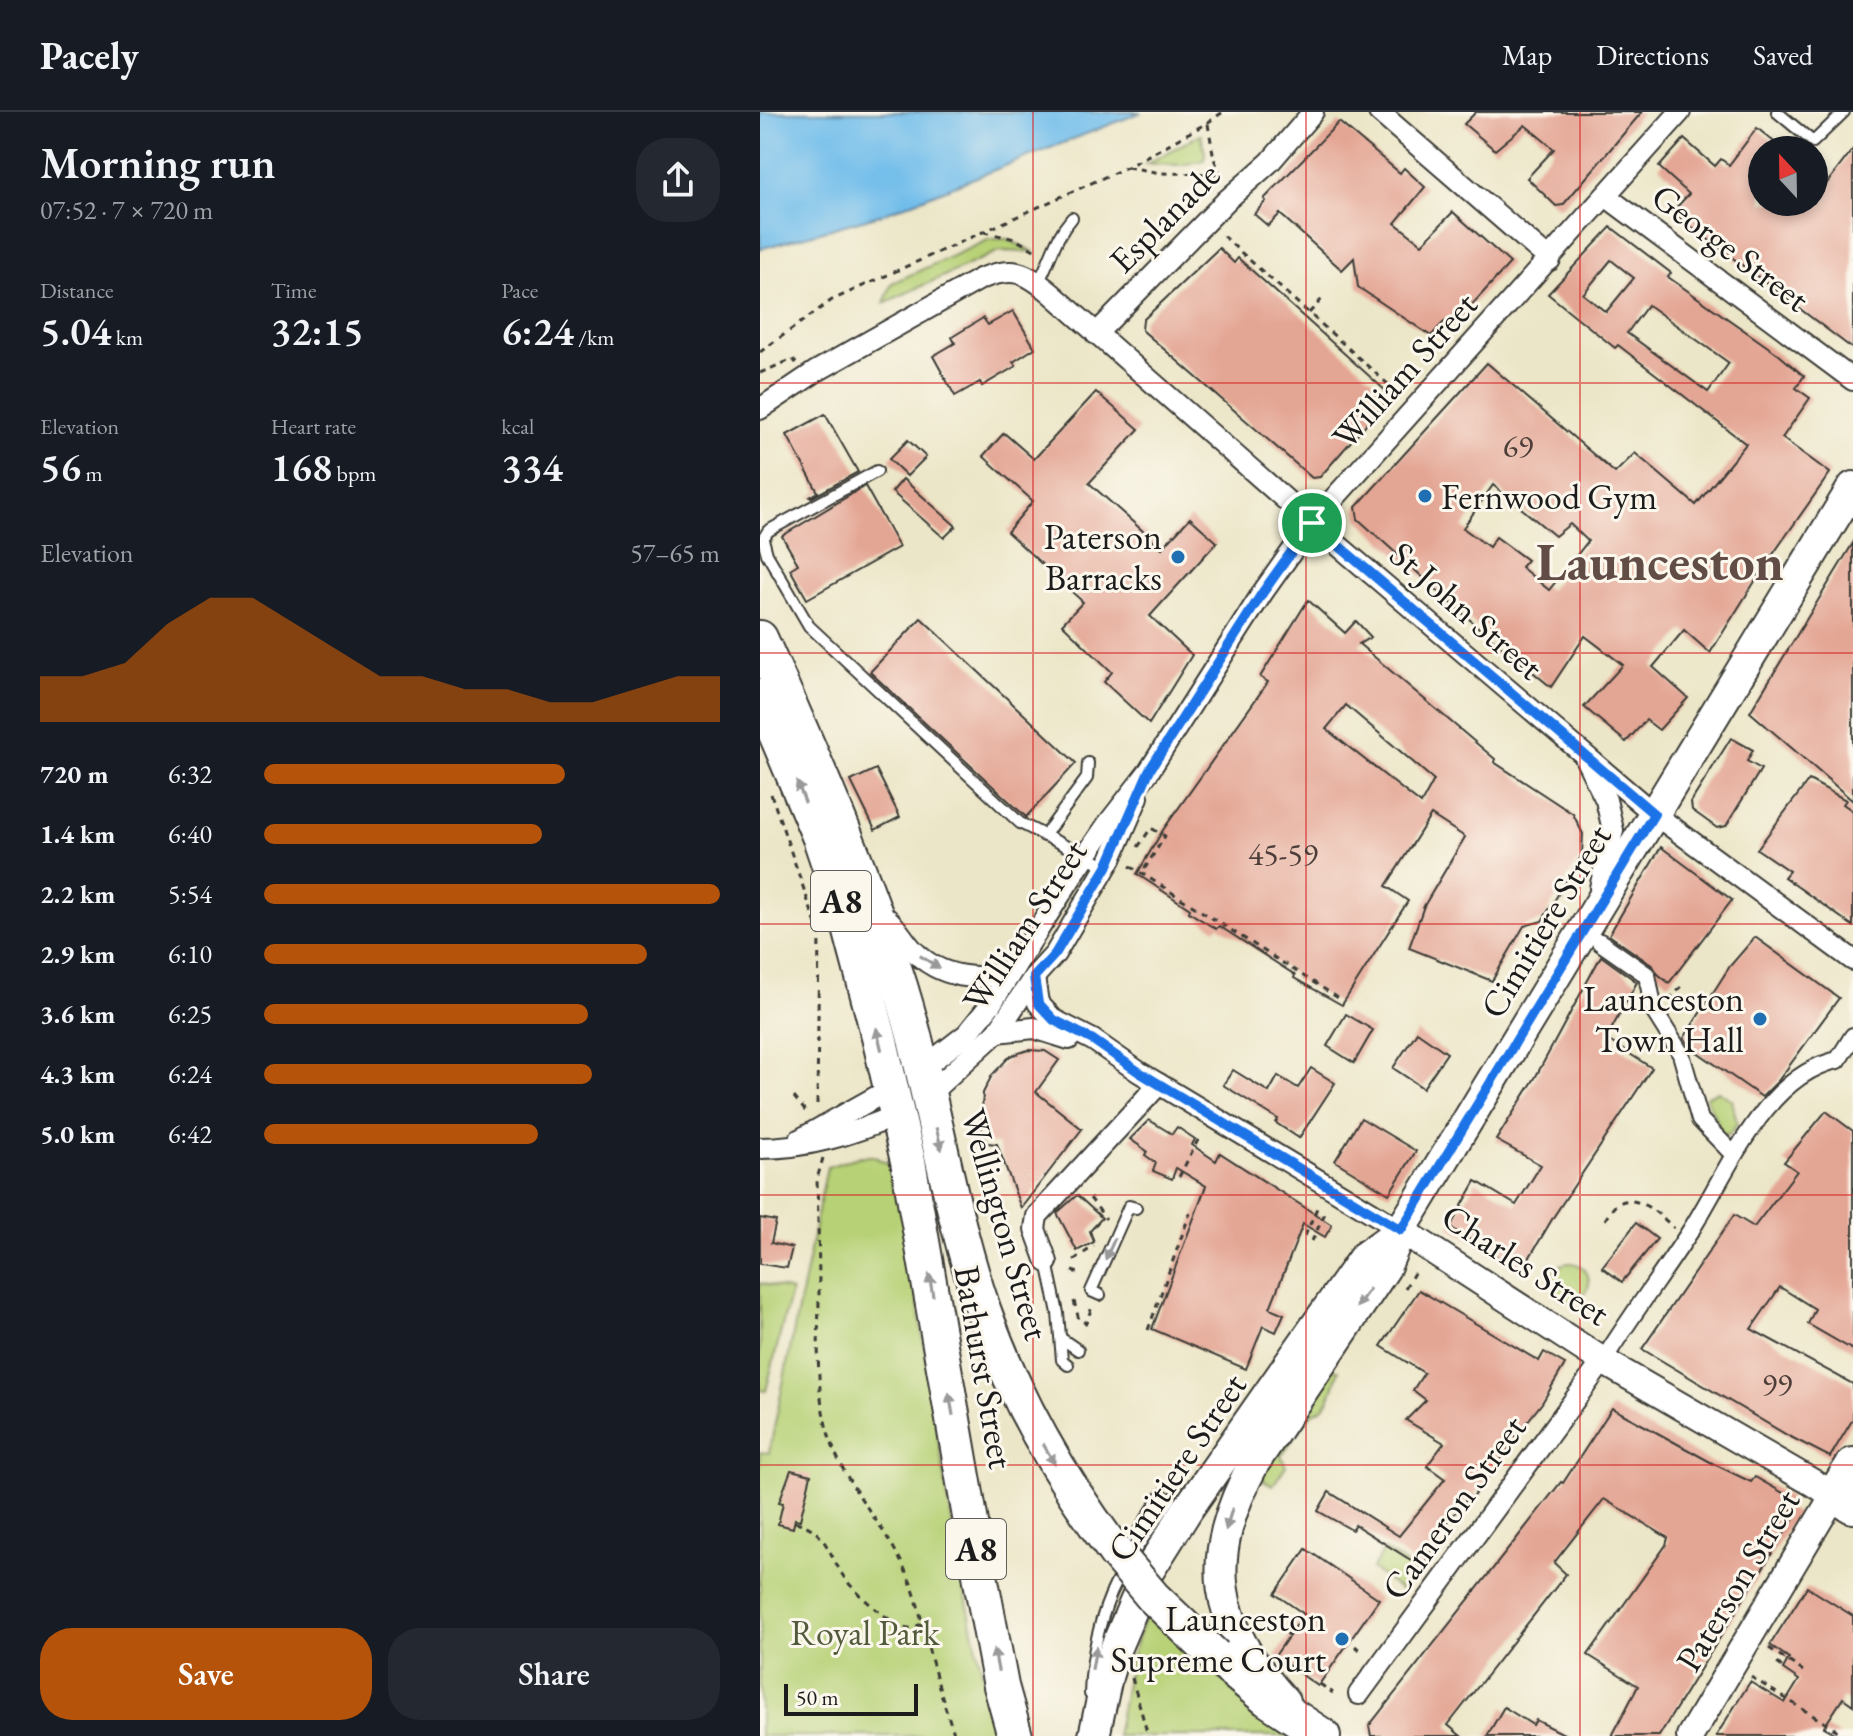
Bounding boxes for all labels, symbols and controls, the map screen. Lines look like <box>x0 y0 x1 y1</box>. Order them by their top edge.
text: Pacely <box>40 31 139 80</box>
text: Map <box>1502 37 1552 73</box>
text: Directions <box>1596 37 1709 73</box>
text: Saved <box>1753 37 1813 73</box>
text: Morning run <box>40 134 276 191</box>
north arrow <box>1748 136 1828 216</box>
map controls <box>1748 136 1828 216</box>
button: share <box>636 138 720 222</box>
street label: Esplanade <box>1099 152 1230 283</box>
street label: George Street <box>1642 173 1820 322</box>
text: 07:52 · 7 × 720 m <box>40 193 213 227</box>
text: Distance <box>40 276 113 305</box>
text: Time <box>271 276 316 305</box>
text: Pace <box>501 276 538 305</box>
street label: William Street <box>1321 281 1488 459</box>
text: 5.04 <box>40 305 111 357</box>
text: 32:15 <box>271 305 364 357</box>
text: 6:24 <box>501 305 574 357</box>
text: km <box>111 323 143 352</box>
text: /km <box>574 323 614 352</box>
text: Elevation <box>40 412 119 441</box>
text: Heart rate <box>271 412 356 441</box>
text: kcal <box>501 412 534 441</box>
house number: 69 <box>1503 425 1533 467</box>
text: 56 <box>40 441 81 493</box>
text: 168 <box>271 441 332 493</box>
text: 334 <box>501 441 563 493</box>
text: m <box>81 459 103 488</box>
text: bpm <box>332 459 376 488</box>
place label: Fernwood Gym <box>1441 473 1657 520</box>
marker: Fernwood Gym <box>1416 487 1434 505</box>
pin <box>1278 489 1346 557</box>
icon: arrive <box>1290 501 1334 545</box>
place label: Paterson Barracks <box>1044 513 1162 601</box>
district label: Launceston <box>1536 528 1784 595</box>
street label: St John Street <box>1380 531 1554 690</box>
text: Elevation <box>40 536 134 570</box>
text: 57–65 m <box>630 536 720 570</box>
marker: Paterson Barracks <box>1169 548 1187 566</box>
text: 720 m <box>40 757 108 791</box>
text: 6:32 <box>168 757 212 791</box>
one-way arrow <box>794 780 807 804</box>
street label: Cimitiere Street <box>1469 815 1622 1027</box>
text: 1.4 km <box>40 817 115 851</box>
text: 6:40 <box>168 817 212 851</box>
street label: William Street <box>951 830 1098 1020</box>
house number: 45-59 <box>1248 833 1318 875</box>
road number: A8 <box>811 871 871 931</box>
text: 2.2 km <box>40 877 115 911</box>
text: 5:54 <box>168 877 212 911</box>
text: 2.9 km <box>40 937 115 971</box>
text: 6:10 <box>168 937 212 971</box>
one-way arrow <box>919 954 941 968</box>
place label: Launceston Town Hall <box>1583 975 1744 1063</box>
text: 3.6 km <box>40 997 115 1031</box>
text: 6:25 <box>168 997 212 1031</box>
marker: Launceston Town Hall <box>1751 1010 1769 1028</box>
one-way arrow <box>873 1027 885 1052</box>
text: 4.3 km <box>40 1057 115 1091</box>
text: 6:24 <box>168 1057 212 1091</box>
street label: Wellington Street <box>950 1103 1061 1346</box>
text: 5.0 km <box>40 1117 115 1151</box>
text: 6:42 <box>168 1117 212 1151</box>
one-way arrow <box>934 1127 946 1152</box>
street label: Charles Street <box>1433 1193 1619 1337</box>
one-way arrow <box>1103 1237 1116 1261</box>
street label: Bathurst Street <box>944 1262 1026 1473</box>
one-way arrow <box>924 1272 936 1297</box>
one-way arrow <box>1356 1287 1371 1308</box>
street label: Cimitiere Street <box>1096 1363 1257 1571</box>
house number: 99 <box>1762 1363 1792 1405</box>
one-way arrow <box>945 1392 957 1417</box>
street label: Cameron Street <box>1371 1405 1537 1609</box>
one-way arrow <box>1042 1443 1056 1465</box>
street label: Paterson Street <box>1665 1480 1811 1680</box>
one-way arrow <box>1222 1507 1235 1531</box>
road number: A8 <box>946 1519 1006 1579</box>
place label: Launceston Supreme Court <box>1111 1595 1327 1683</box>
park label: Royal Park <box>790 1609 941 1656</box>
button: Save <box>40 1628 372 1720</box>
button: Share <box>388 1628 720 1720</box>
marker: Launceston Supreme Court <box>1333 1630 1351 1648</box>
one-way arrow <box>1088 1646 1100 1671</box>
one-way arrow <box>990 1648 1002 1673</box>
scale bar <box>784 1680 918 1716</box>
text: 50 m <box>796 1683 839 1712</box>

